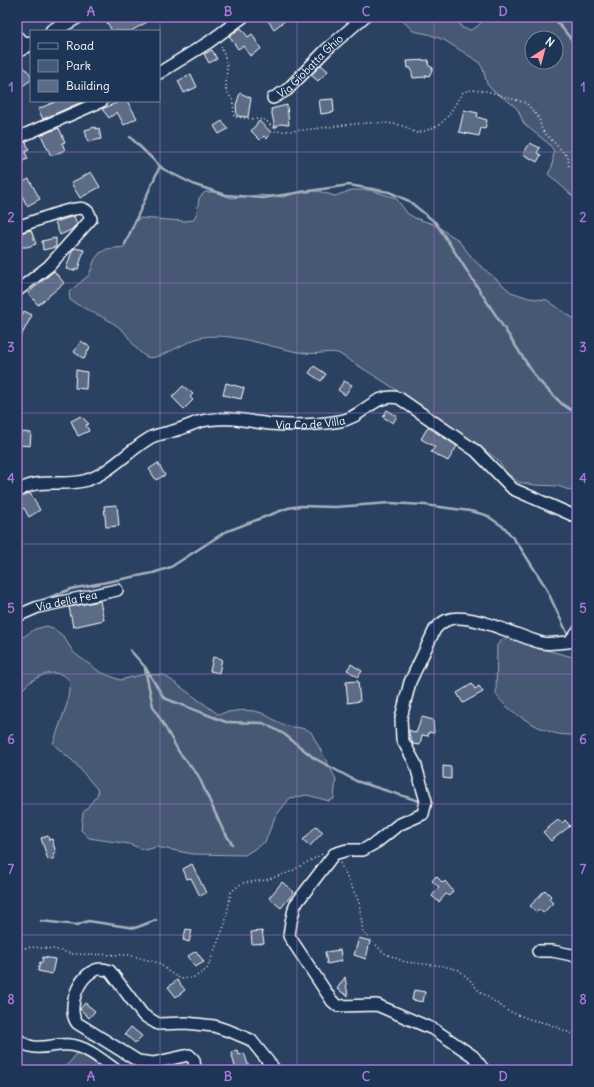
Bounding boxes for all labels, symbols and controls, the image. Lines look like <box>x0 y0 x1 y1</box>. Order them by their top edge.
text: A <box>87 3 96 20</box>
text: B <box>224 3 233 20</box>
text: C <box>362 3 371 20</box>
text: D <box>498 3 508 20</box>
legend <box>30 30 160 102</box>
north arrow <box>524 30 564 70</box>
street label: Via Giobatta Ghio <box>275 31 346 101</box>
text: N <box>543 34 557 50</box>
text: Road <box>66 38 94 53</box>
text: Park <box>66 58 91 73</box>
text: Building <box>66 78 110 93</box>
text: 1 <box>8 79 14 96</box>
text: 1 <box>580 79 586 96</box>
text: 2 <box>7 209 15 226</box>
text: 2 <box>579 209 587 226</box>
text: 3 <box>7 339 15 356</box>
text: 3 <box>579 339 587 356</box>
street label: Via Co de Villa <box>275 413 346 432</box>
text: 4 <box>7 470 15 487</box>
text: 4 <box>579 470 587 487</box>
street label: Via della Fea <box>35 587 98 614</box>
text: 5 <box>7 600 15 617</box>
text: 5 <box>579 600 587 617</box>
text: 6 <box>7 731 15 748</box>
text: 6 <box>579 731 587 748</box>
text: 7 <box>8 861 15 878</box>
text: 7 <box>580 861 587 878</box>
text: 8 <box>7 991 15 1008</box>
text: 8 <box>579 991 587 1008</box>
text: A <box>87 1068 96 1085</box>
text: B <box>224 1068 233 1085</box>
text: C <box>362 1068 371 1085</box>
text: D <box>498 1068 508 1085</box>

